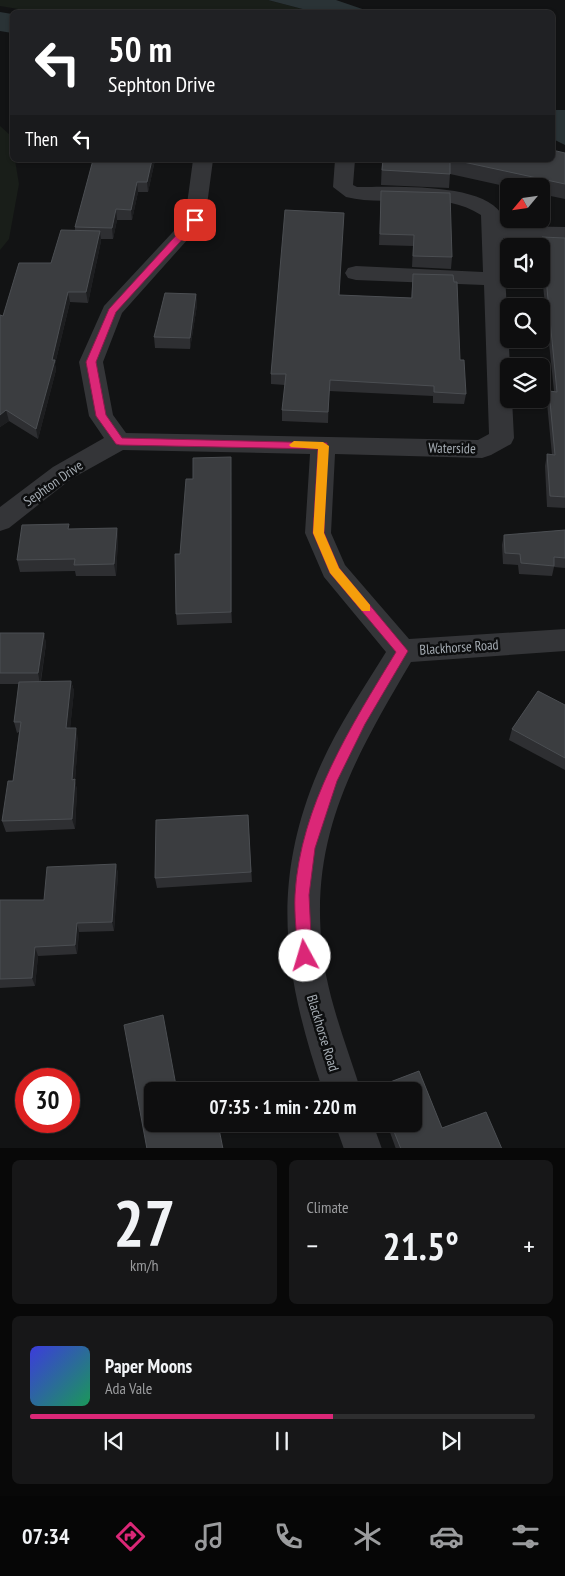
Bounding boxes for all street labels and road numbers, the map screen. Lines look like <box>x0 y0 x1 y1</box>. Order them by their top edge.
street label: Waterside <box>428 439 476 457</box>
street label: Sephton Drive <box>20 456 86 510</box>
street label: Blackhorse Road <box>419 635 499 659</box>
street label: Blackhorse Road <box>303 992 343 1074</box>

